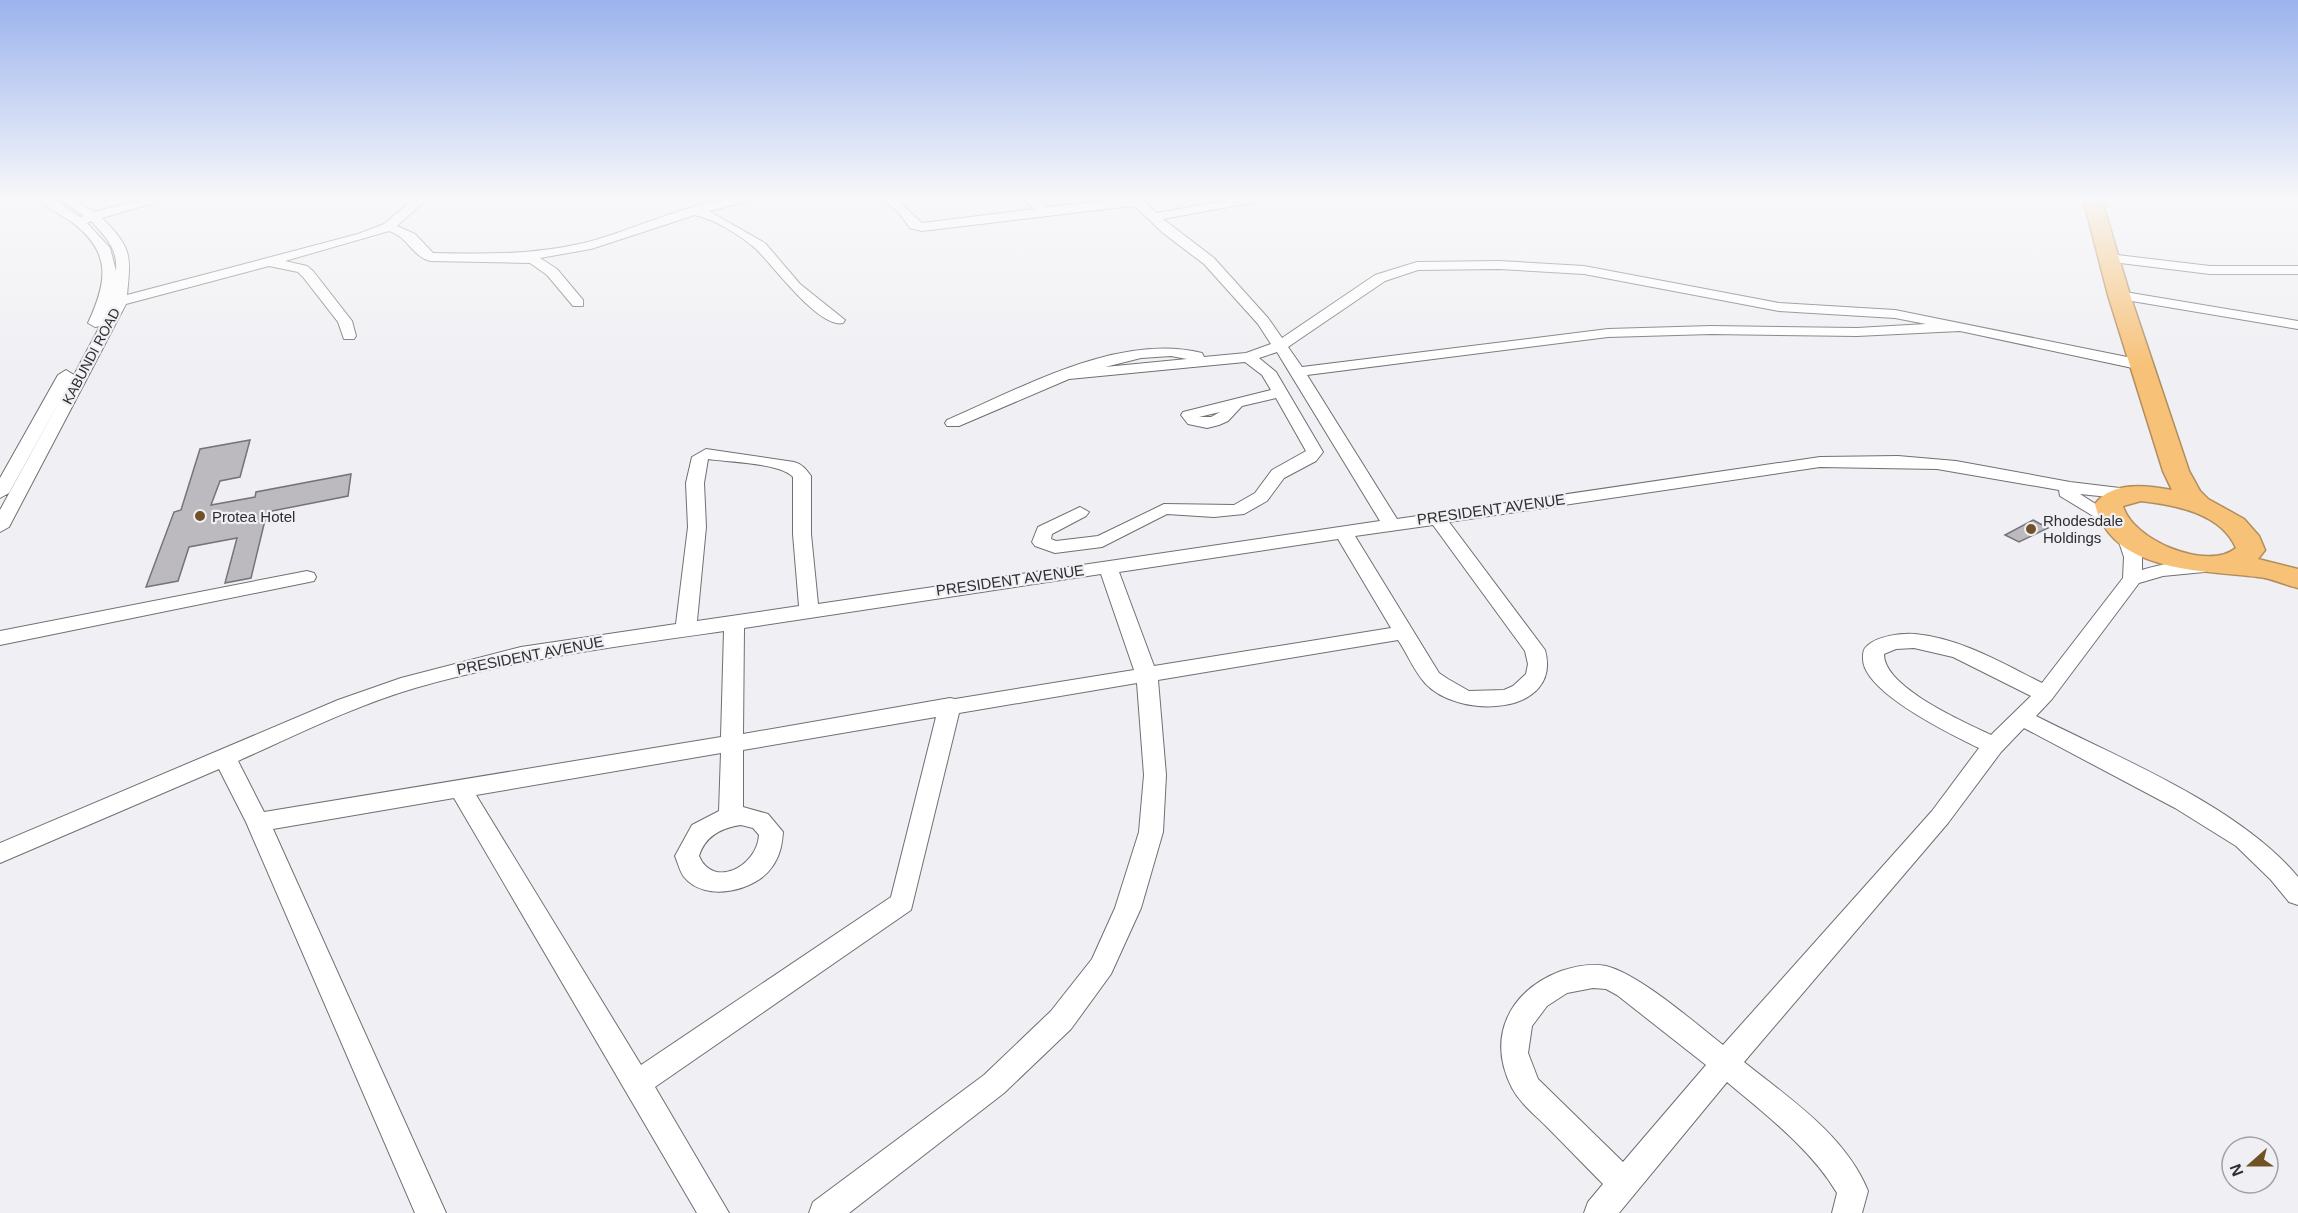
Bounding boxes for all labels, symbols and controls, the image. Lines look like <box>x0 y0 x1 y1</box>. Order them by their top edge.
street label: KABUNDI ROAD <box>59 305 123 407</box>
street label: PRESIDENT AVENUE <box>1416 490 1566 528</box>
place label: Protea Hotel <box>212 508 295 525</box>
marker: Protea Hotel <box>193 509 207 523</box>
place label: Rhodesdale Holdings <box>2043 512 2123 546</box>
marker: Rhodesdale Holdings <box>2024 522 2038 536</box>
street label: PRESIDENT AVENUE <box>935 561 1085 599</box>
street label: PRESIDENT AVENUE <box>455 632 605 678</box>
north arrow <box>2220 1135 2280 1195</box>
text: N <box>2226 1162 2246 1179</box>

